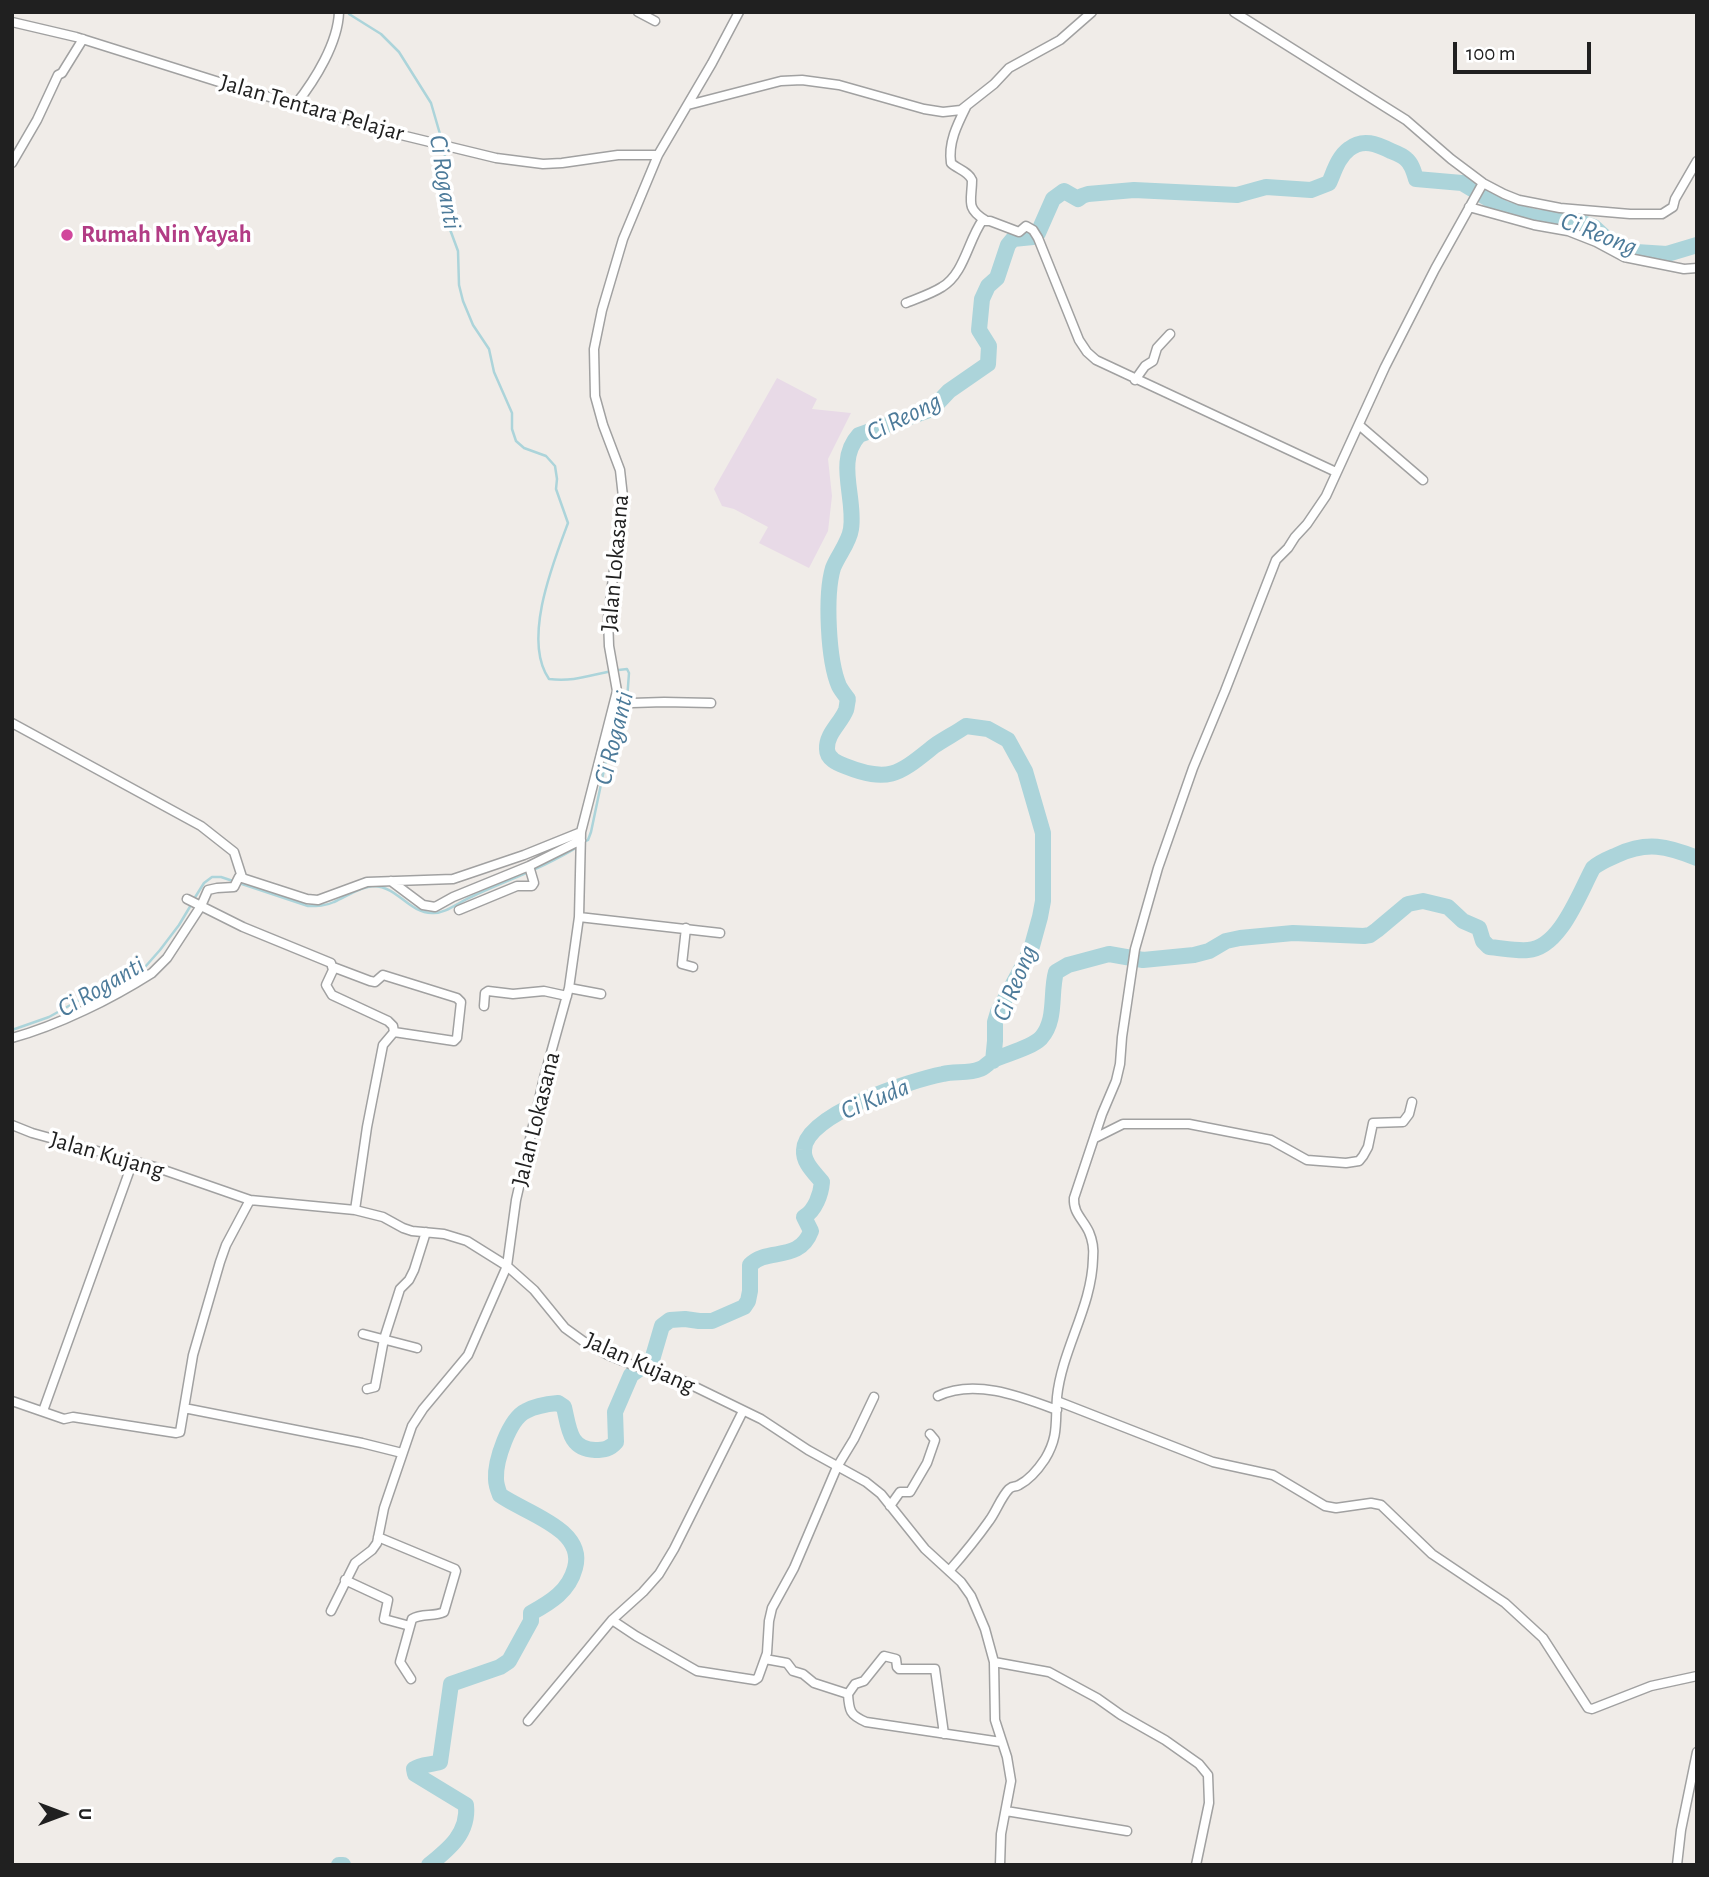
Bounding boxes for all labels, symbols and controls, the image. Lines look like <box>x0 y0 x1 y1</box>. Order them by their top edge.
scale bar <box>1457 28 1595 72</box>
text: 100 m <box>1466 43 1516 64</box>
street label: Jalan Tentara Pelajar <box>217 68 407 148</box>
water label: Ci Roganti <box>422 132 468 232</box>
water label: Ci Reong <box>1556 205 1642 263</box>
place label: Rumah Nin Yayah <box>81 221 252 249</box>
marker: Rumah Nin Yayah <box>59 227 75 243</box>
water label: Ci Reong <box>861 386 947 448</box>
street label: Jalan Lokasana <box>595 493 635 633</box>
water label: Ci Roganti <box>587 688 641 788</box>
water label: Ci Reong <box>986 940 1044 1026</box>
water label: Ci Roganti <box>52 950 150 1024</box>
street label: Jalan Lokasana <box>505 1049 567 1189</box>
water label: Ci Kuda <box>836 1071 914 1127</box>
street label: Jalan Kujang <box>47 1125 167 1185</box>
street label: Jalan Kujang <box>581 1326 699 1400</box>
north arrow <box>28 1779 98 1849</box>
text: U <box>75 1808 94 1820</box>

